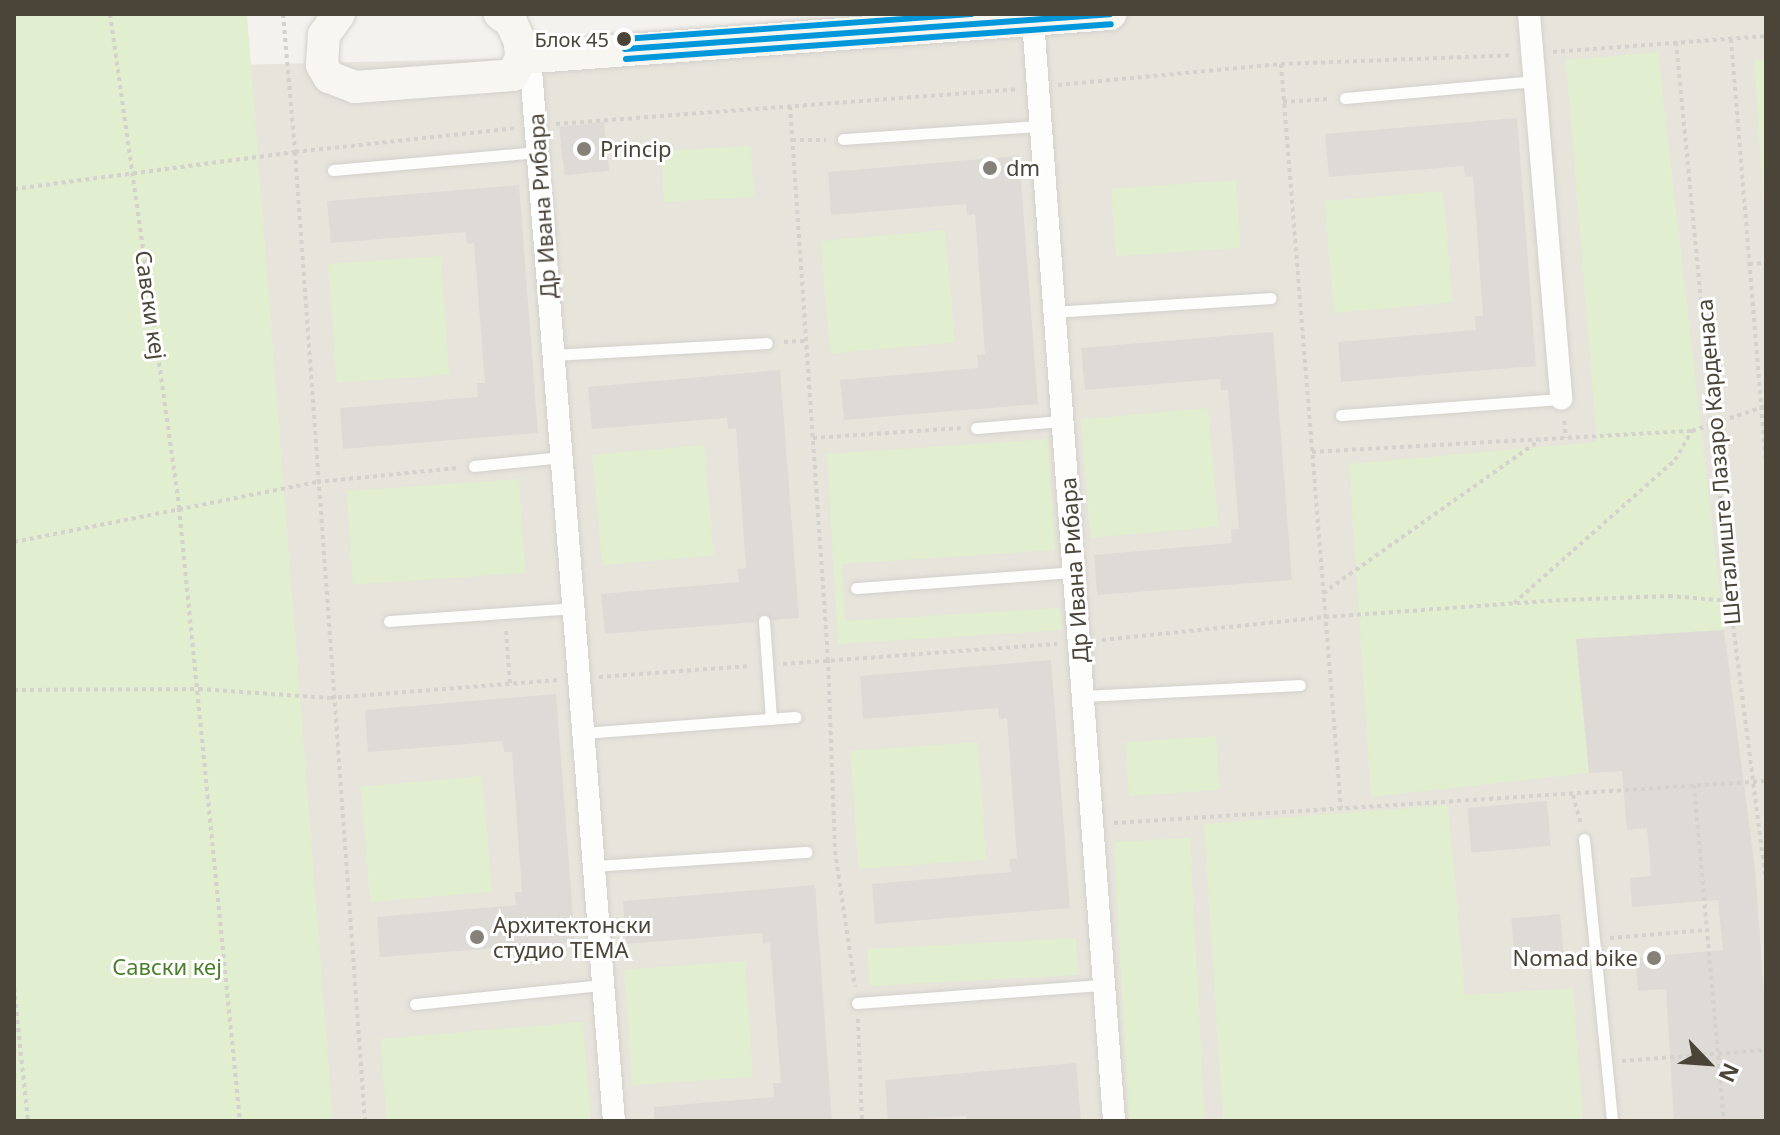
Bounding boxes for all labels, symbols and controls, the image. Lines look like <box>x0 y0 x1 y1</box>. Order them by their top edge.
place label: Блок 45 <box>534 27 609 51</box>
marker: Блок 45 <box>616 31 632 47</box>
street label: Др Ивана Рибара <box>522 112 562 300</box>
place label: Princip <box>600 136 671 162</box>
marker: Princip <box>575 140 593 158</box>
place label: dm <box>1006 155 1040 181</box>
marker: dm <box>981 159 999 177</box>
street label: Савски кеј <box>130 249 172 361</box>
street label: Шеталиште Лазаро Карденаса <box>1691 298 1745 626</box>
street label: Др Ивана Рибара <box>1054 476 1094 664</box>
place label: Архитектонски студио ТЕМА <box>493 911 651 962</box>
marker: Архитектонски студио ТЕМА <box>468 928 486 946</box>
place label: Nomad bike <box>1512 945 1638 971</box>
marker: Nomad bike <box>1645 949 1663 967</box>
park label: Савски кеј <box>112 954 222 980</box>
north arrow <box>1668 1023 1748 1103</box>
text: N <box>1712 1059 1747 1088</box>

